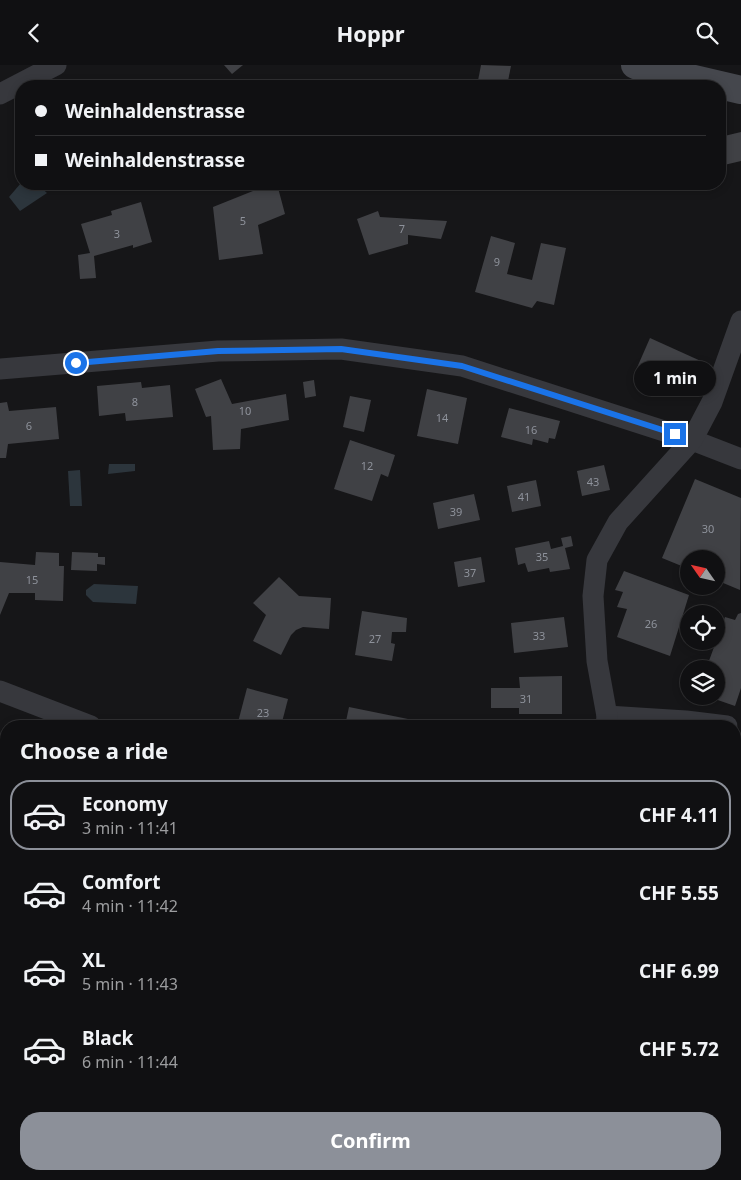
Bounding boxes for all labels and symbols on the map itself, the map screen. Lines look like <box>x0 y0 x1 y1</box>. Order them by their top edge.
house number: 5 <box>240 213 246 228</box>
house number: 7 <box>399 221 405 236</box>
house number: 3 <box>114 226 120 241</box>
house number: 9 <box>494 254 500 269</box>
route start <box>65 352 87 374</box>
callout: 1 min <box>634 361 716 397</box>
house number: 8 <box>132 394 138 409</box>
house number: 10 <box>239 403 251 418</box>
house number: 14 <box>436 410 449 425</box>
house number: 6 <box>26 418 32 433</box>
house number: 16 <box>525 422 537 437</box>
route end <box>664 423 686 445</box>
house number: 12 <box>361 458 373 473</box>
house number: 43 <box>587 474 599 489</box>
house number: 41 <box>518 489 530 504</box>
house number: 39 <box>450 504 462 519</box>
house number: 30 <box>702 521 714 536</box>
house number: 35 <box>536 549 548 564</box>
north arrow <box>680 550 725 595</box>
house number: 37 <box>464 565 476 580</box>
house number: 15 <box>26 572 38 587</box>
house number: 26 <box>645 616 657 631</box>
house number: 33 <box>533 628 545 643</box>
house number: 27 <box>369 631 381 646</box>
house number: 31 <box>520 691 532 706</box>
house number: 23 <box>257 705 269 720</box>

